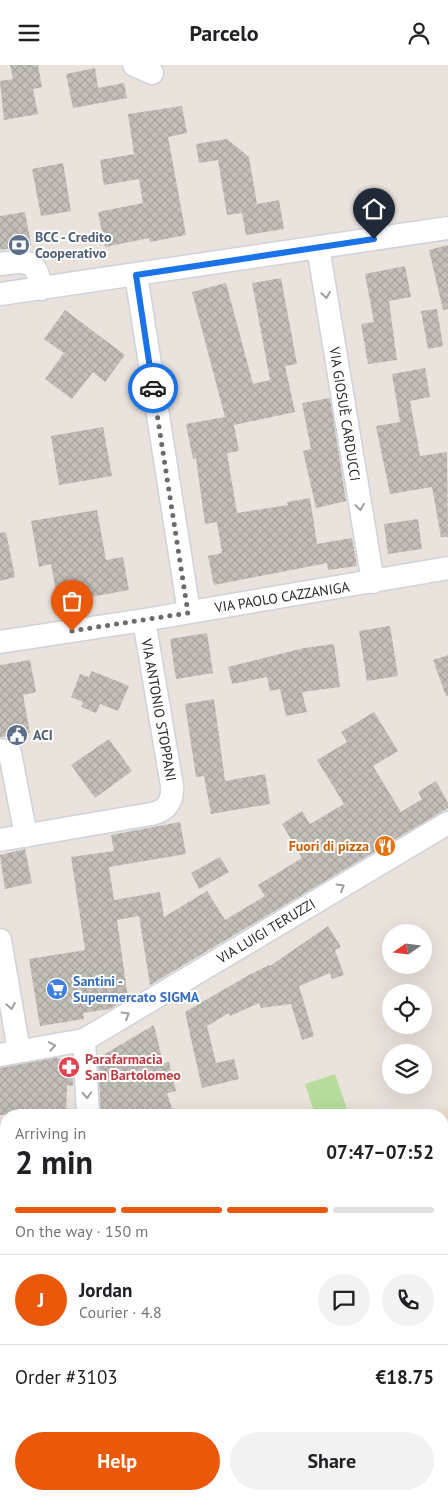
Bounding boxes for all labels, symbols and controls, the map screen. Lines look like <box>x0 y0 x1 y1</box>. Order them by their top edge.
icon: menu <box>15 19 43 47</box>
text: Parcelo <box>189 19 259 47</box>
icon: person <box>405 19 433 47</box>
pin <box>353 188 395 239</box>
icon: home <box>360 195 388 223</box>
place label: BCC - Credito Cooperativo <box>35 228 112 262</box>
bank icon: BCC - Credito Cooperativo <box>7 233 31 257</box>
one-way arrow <box>320 291 330 300</box>
street label: VIA GIOSUÈ CARDUCCI <box>325 345 364 482</box>
courier <box>128 363 178 413</box>
icon: car <box>139 374 167 402</box>
one-way arrow <box>355 503 365 512</box>
street label: VIA PAOLO CAZZANIGA <box>212 577 351 617</box>
pin <box>51 580 93 631</box>
icon: bag <box>58 587 86 615</box>
street label: VIA ANTONIO STOPPANI <box>137 636 180 783</box>
public building icon: ACI <box>5 723 29 747</box>
place label: ACI <box>33 726 53 744</box>
restaurant icon: Fuori di pizza <box>373 834 397 858</box>
place label: Fuori di pizza <box>289 837 369 855</box>
one-way arrow <box>335 883 344 893</box>
street label: VIA LUIGI TERUZZI <box>213 895 318 968</box>
north arrow <box>382 924 432 974</box>
map controls <box>382 924 432 1094</box>
place label: Santini - Supermercato SIGMA <box>73 972 200 1006</box>
supermarket icon: Santini - Supermercato SIGMA <box>45 977 69 1001</box>
button: locate <box>382 984 432 1034</box>
one-way arrow <box>6 1001 16 1010</box>
one-way arrow <box>121 1011 130 1021</box>
one-way arrow <box>47 1041 56 1051</box>
button: layers <box>382 1044 432 1094</box>
place label: Parafarmacia San Bartolomeo <box>85 1050 181 1084</box>
pharmacy icon: Parafarmacia San Bartolomeo <box>57 1055 81 1079</box>
one-way arrow <box>82 1092 92 1099</box>
text: Arriving in <box>15 1123 86 1143</box>
text: 07:47–07:52 <box>326 1140 434 1164</box>
text: 2 min <box>15 1141 93 1183</box>
text: On the way · 150 m <box>15 1221 148 1241</box>
button: chat <box>318 1274 370 1326</box>
button: phone <box>382 1274 434 1326</box>
text: Jordan <box>79 1278 132 1302</box>
text: J <box>38 1288 44 1312</box>
text: Courier · 4.8 <box>79 1302 162 1322</box>
text: Order #3103 <box>15 1365 118 1389</box>
text: €18.75 <box>375 1365 434 1389</box>
button: Help <box>15 1432 220 1490</box>
button: Share <box>230 1432 434 1490</box>

